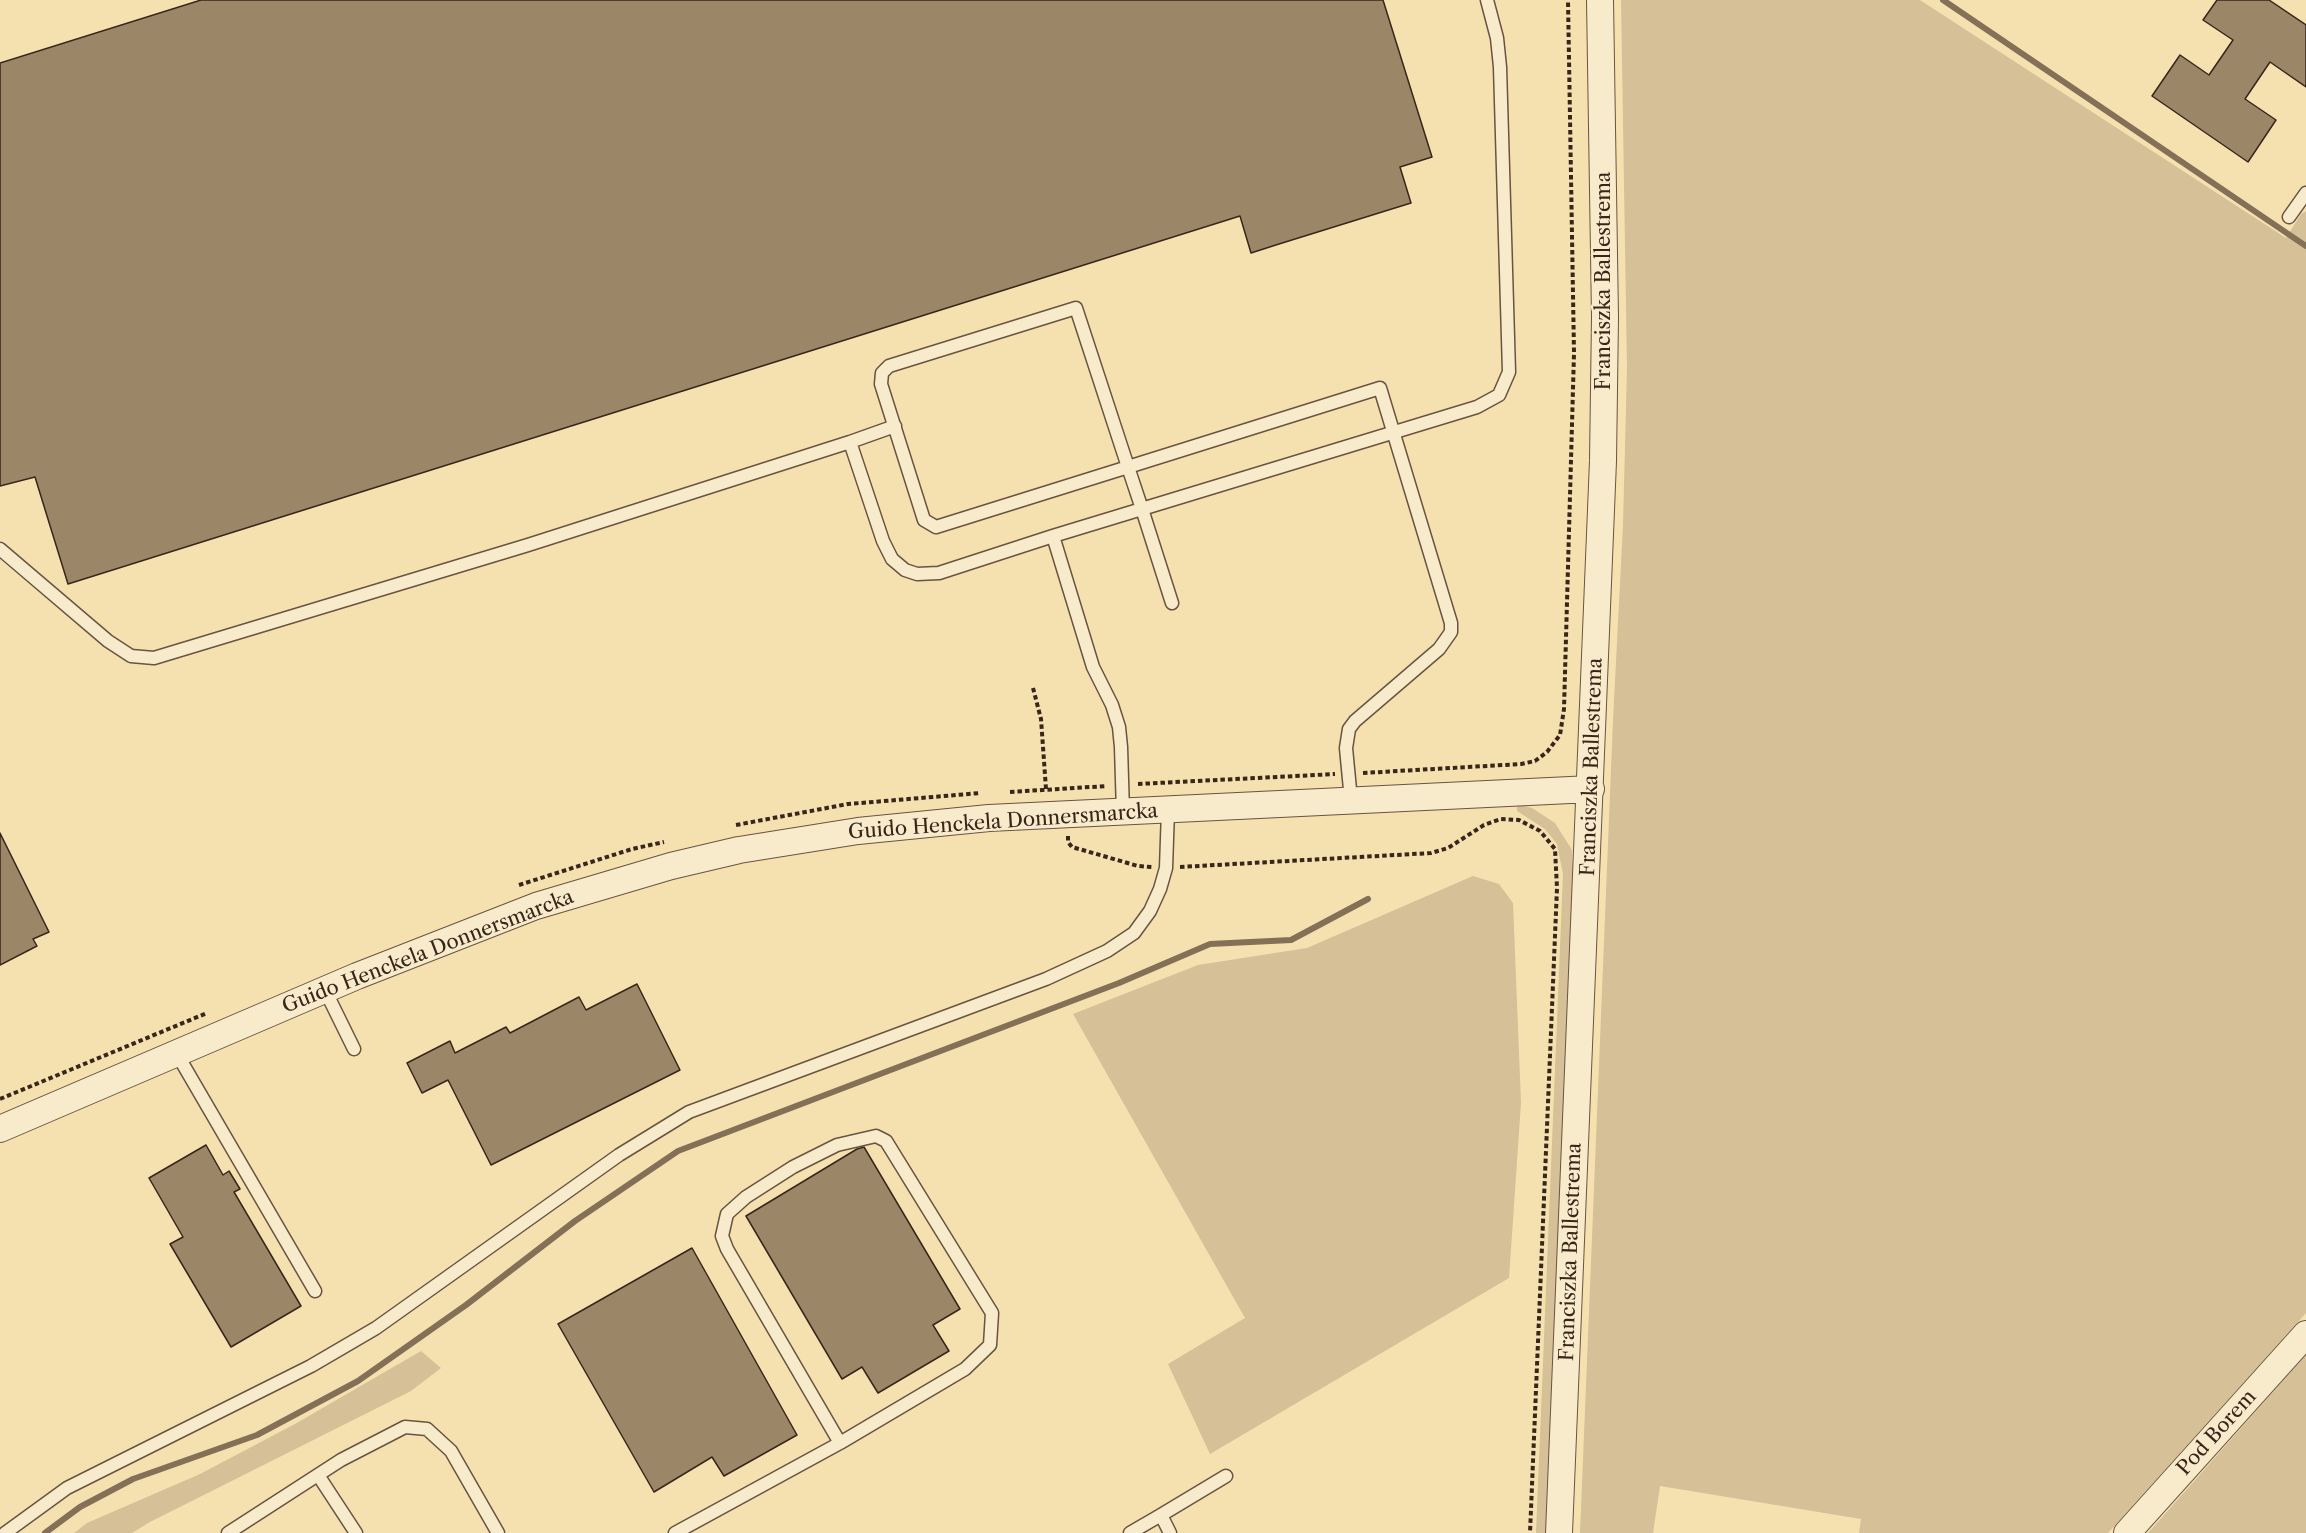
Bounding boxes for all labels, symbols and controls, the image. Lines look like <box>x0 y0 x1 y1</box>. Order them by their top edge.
street label: Franciszka Ballestrema <box>1592 172 1616 390</box>
street label: Franciszka Ballestrema <box>1576 657 1608 877</box>
street label: Guido Henckela Donnersmarcka <box>847 799 1159 845</box>
street label: Guido Henckela Donnersmarcka <box>279 885 577 1019</box>
street label: Franciszka Ballestrema <box>1555 1142 1587 1362</box>
street label: Pod Borem <box>2172 1385 2262 1481</box>

